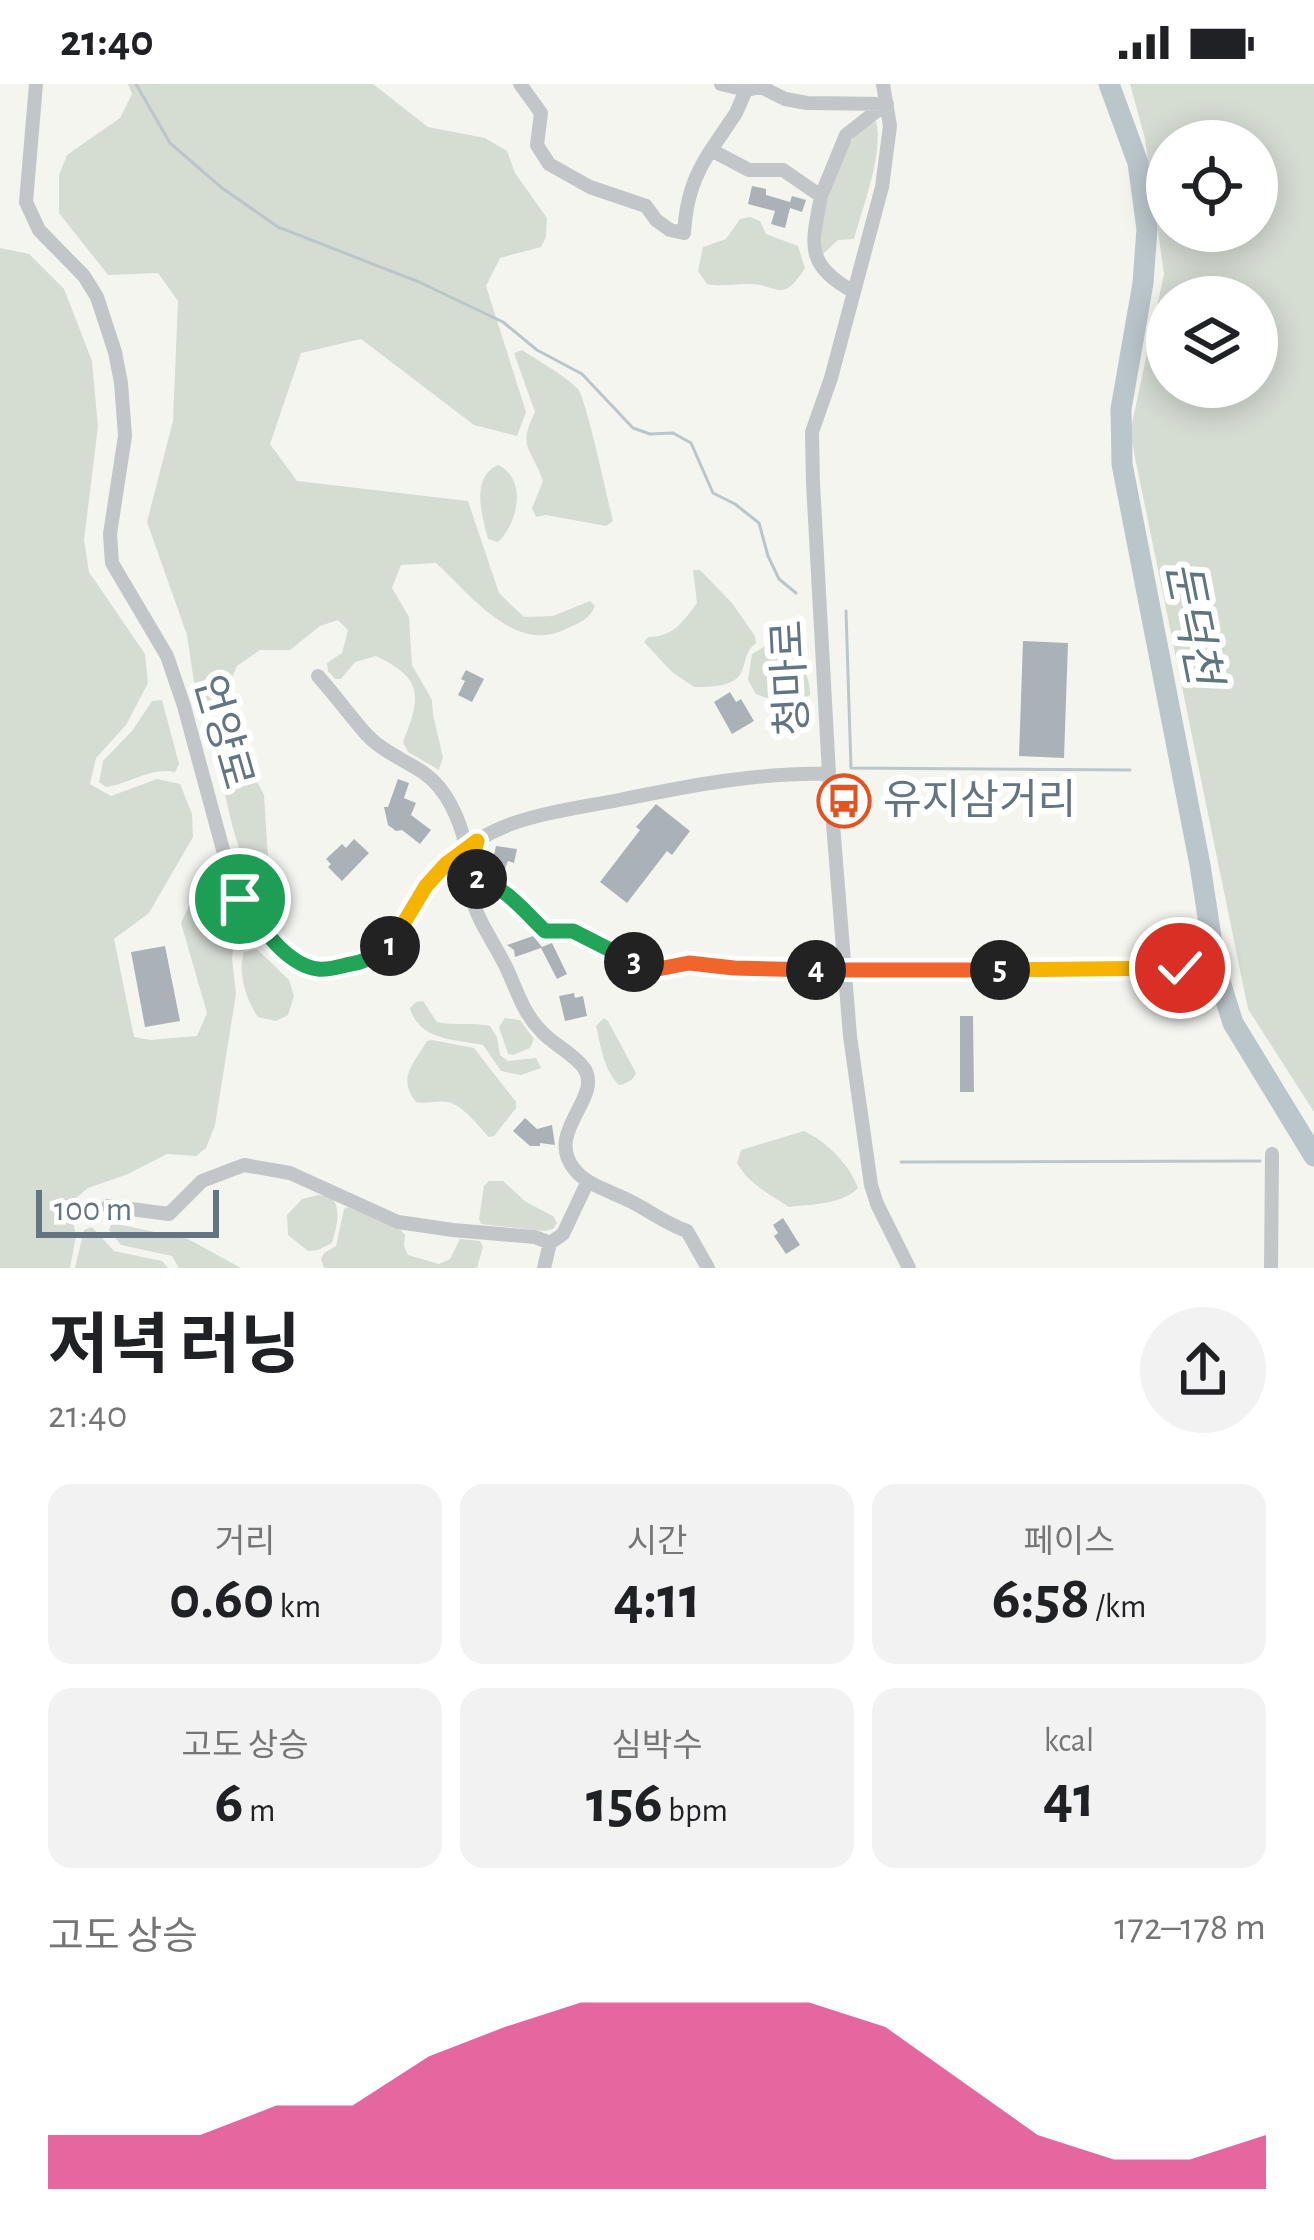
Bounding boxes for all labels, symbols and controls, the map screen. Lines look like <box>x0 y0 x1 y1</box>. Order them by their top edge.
text: 21:40 <box>60 19 154 64</box>
map controls <box>1146 120 1278 408</box>
button: locate <box>1146 120 1278 252</box>
button: layers <box>1146 276 1278 408</box>
water label: 둔덕천 <box>1158 557 1229 693</box>
street label: 청마로 <box>766 619 815 737</box>
street label: 언양로 <box>187 670 260 794</box>
bus stop icon: 유지삼거리 <box>816 773 872 829</box>
place label: 유지삼거리 <box>883 778 1076 822</box>
pin <box>189 848 291 950</box>
pin: 2 <box>447 849 507 909</box>
text: 2 <box>469 862 485 895</box>
icon: arrive <box>207 866 273 932</box>
pin: 1 <box>360 916 420 976</box>
pin <box>1129 917 1231 1019</box>
text: 1 <box>384 929 396 962</box>
pin: 3 <box>604 932 664 992</box>
icon: check <box>1147 935 1213 1001</box>
pin: 4 <box>786 940 846 1000</box>
pin: 5 <box>970 940 1030 1000</box>
text: 3 <box>627 945 641 978</box>
text: 4 <box>808 953 824 986</box>
text: 5 <box>993 953 1007 986</box>
scale bar <box>36 1184 219 1237</box>
text: 100 m <box>54 1194 132 1227</box>
button: share <box>1140 1307 1266 1433</box>
text: 저녁 러닝 <box>48 1314 301 1380</box>
text: 21:40 <box>48 1396 127 1435</box>
text: 거리 <box>215 1526 275 1559</box>
text: 시간 <box>627 1526 687 1559</box>
text: 페이스 <box>1023 1526 1115 1559</box>
text: 0.60 <box>169 1569 274 1629</box>
text: 4:11 <box>613 1569 701 1629</box>
text: 6:58 <box>992 1569 1090 1629</box>
text: km <box>274 1591 321 1624</box>
text: /km <box>1090 1591 1146 1624</box>
text: kcal <box>1044 1725 1094 1758</box>
text: 고도 상승 <box>182 1730 308 1763</box>
text: 심박수 <box>611 1730 703 1763</box>
text: 41 <box>1043 1768 1095 1828</box>
text: 6 <box>215 1773 244 1833</box>
text: 156 <box>586 1773 663 1833</box>
text: m <box>244 1795 275 1828</box>
text: bpm <box>663 1795 728 1828</box>
text: 172–178 m <box>1114 1908 1266 1947</box>
text: 고도 상승 <box>48 1918 198 1957</box>

